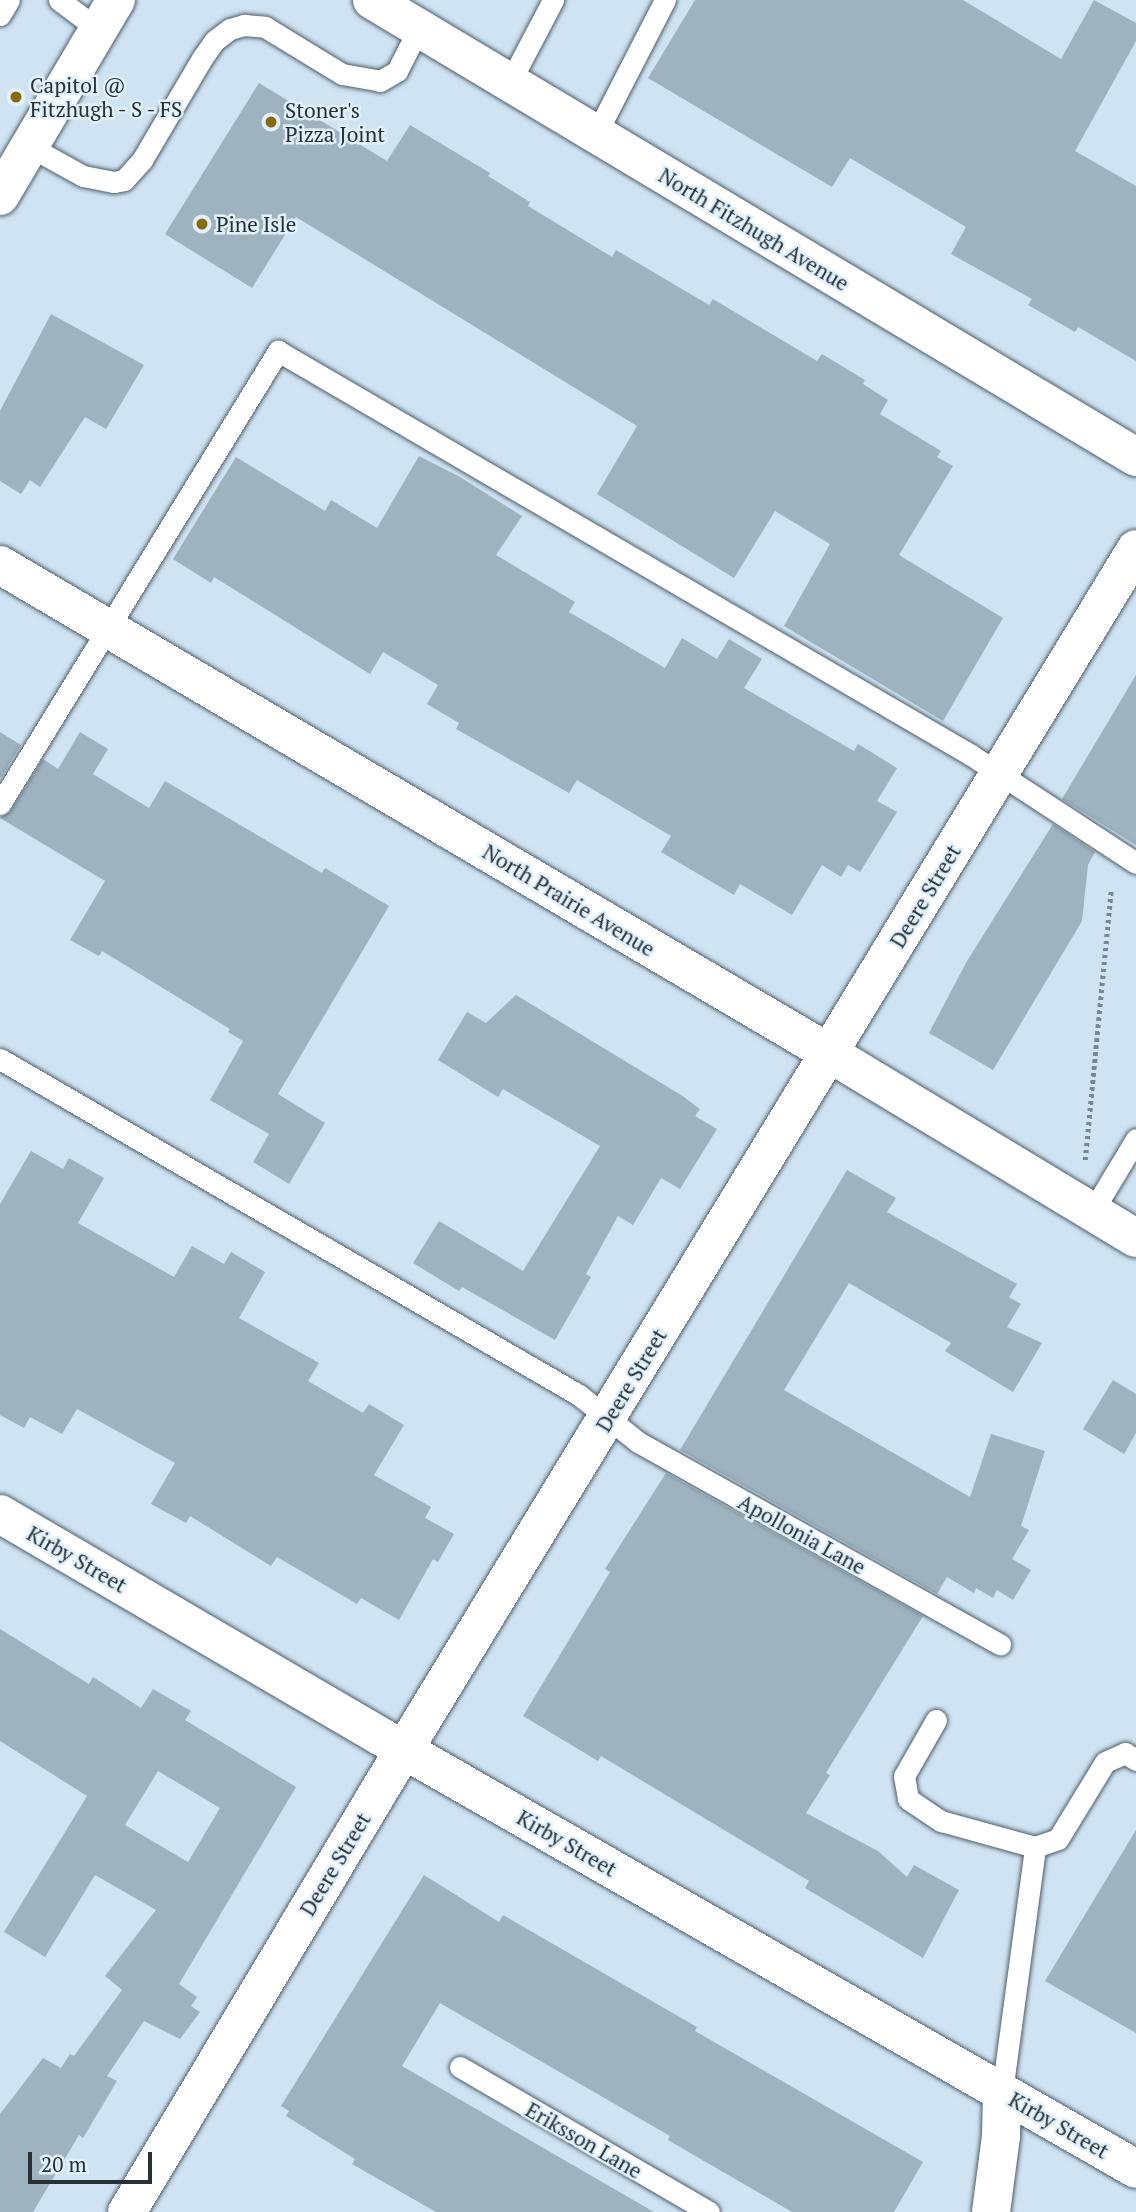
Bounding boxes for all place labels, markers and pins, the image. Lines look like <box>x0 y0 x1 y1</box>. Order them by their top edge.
place label: Capitol @ Fitzhugh - S - FS <box>30 72 186 122</box>
marker: Capitol @ Fitzhugh - S - FS <box>8 89 24 105</box>
place label: Stoner's Pizza Joint <box>285 97 385 147</box>
marker: Stoner's Pizza Joint <box>263 114 279 130</box>
place label: Pine Isle <box>216 211 296 237</box>
marker: Pine Isle <box>194 216 210 232</box>

